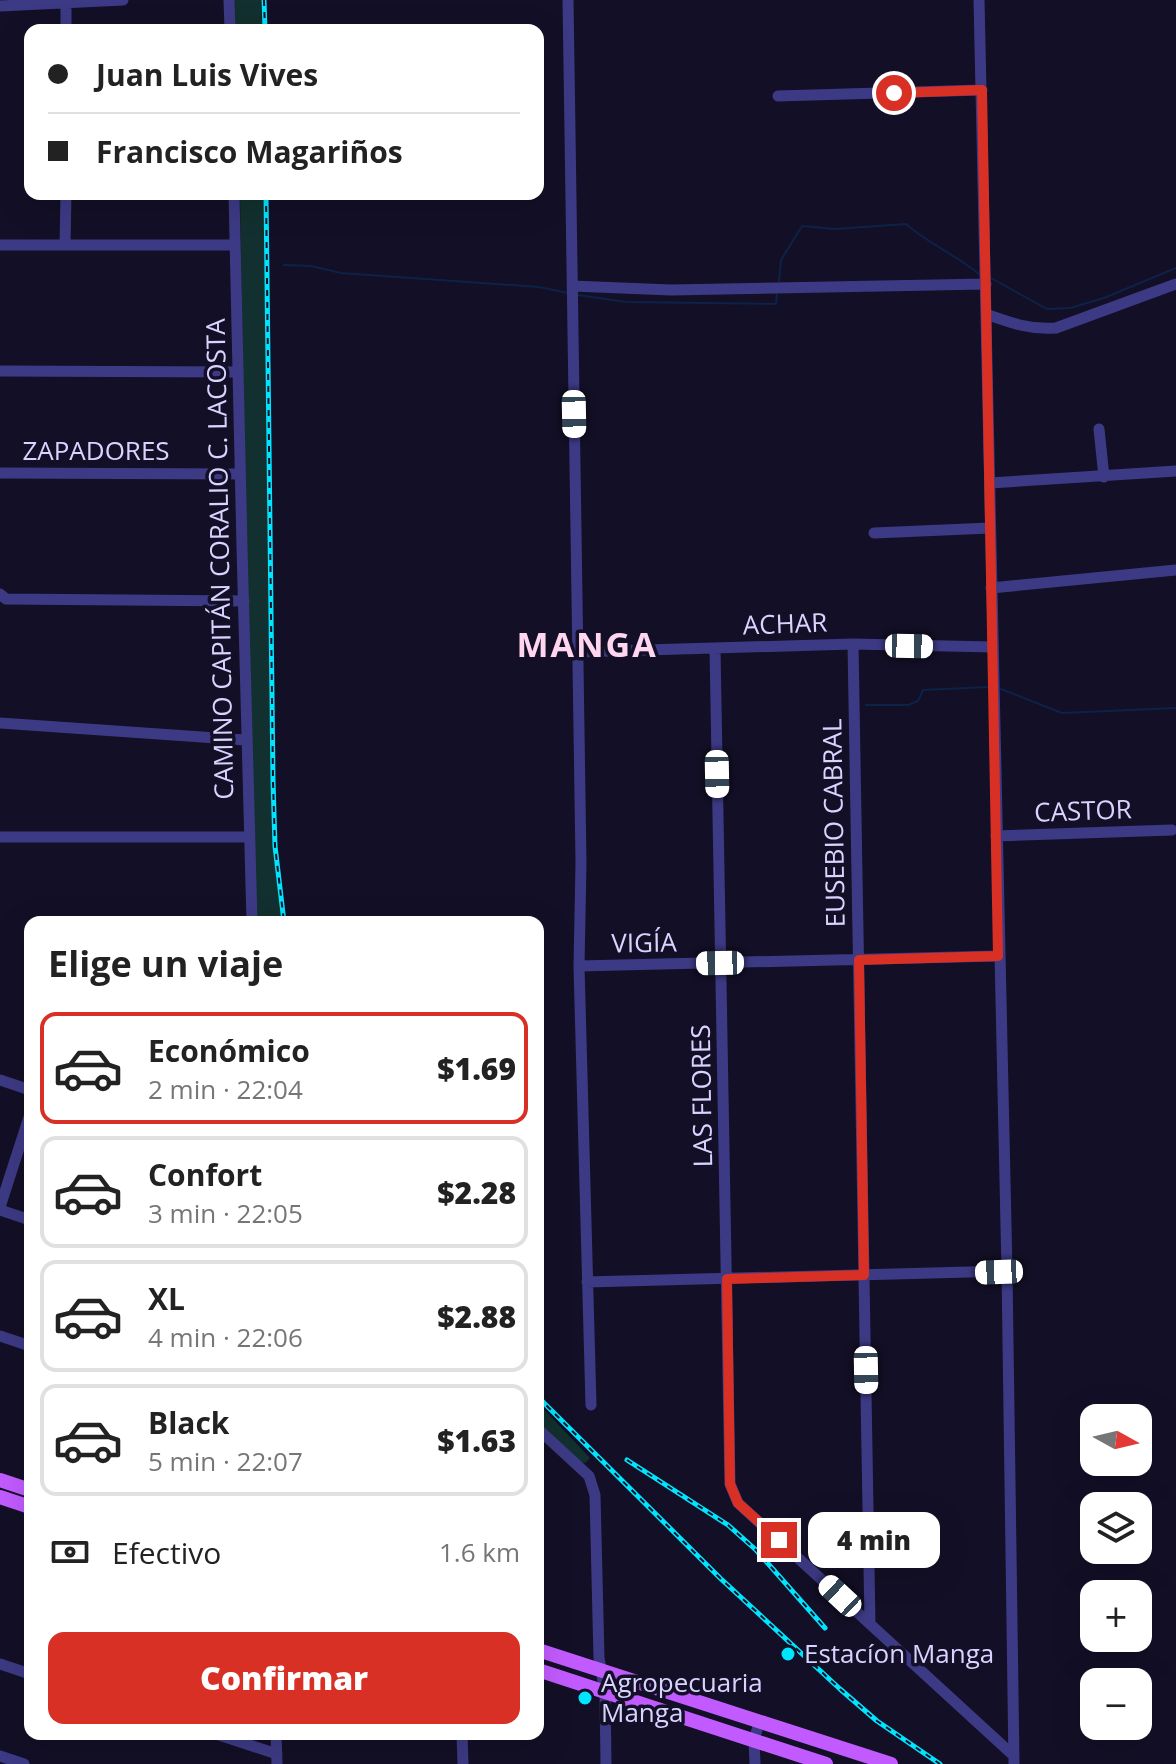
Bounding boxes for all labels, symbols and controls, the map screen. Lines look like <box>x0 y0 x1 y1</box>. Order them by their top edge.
text: Juan Luis Vives <box>96 54 318 95</box>
route start <box>876 75 912 111</box>
text: Francisco Magariños <box>96 131 403 172</box>
street label: CAMINO CAPITÁN CORALIO C. LACOSTA <box>197 318 241 800</box>
car <box>562 390 586 438</box>
street label: ZAPADORES <box>22 432 170 468</box>
street label: ACHAR <box>742 604 828 642</box>
district label: MANGA <box>516 621 658 667</box>
car <box>885 634 933 658</box>
street label: EUSEBIO CABRAL <box>813 718 853 928</box>
car <box>705 750 729 798</box>
street label: CASTOR <box>1034 790 1132 830</box>
street label: VIGÍA <box>611 923 678 961</box>
text: Elige un viaje <box>48 939 283 988</box>
car <box>696 951 744 975</box>
street label: LAS FLORES <box>682 1024 720 1168</box>
text: Económico <box>148 1030 310 1071</box>
icon: car <box>52 1032 124 1104</box>
text: $1.69 <box>437 1048 516 1089</box>
text: 2 min · 22:04 <box>148 1071 303 1107</box>
text: Confort <box>148 1154 262 1195</box>
icon: car <box>52 1156 124 1228</box>
text: $2.28 <box>437 1172 516 1213</box>
text: 3 min · 22:05 <box>148 1195 303 1231</box>
car <box>975 1259 1023 1285</box>
text: XL <box>148 1278 185 1319</box>
icon: car <box>52 1280 124 1352</box>
text: $2.88 <box>437 1296 516 1337</box>
text: 4 min · 22:06 <box>148 1319 303 1355</box>
car <box>854 1346 878 1394</box>
text: Black <box>148 1402 229 1443</box>
icon: car <box>52 1404 124 1476</box>
north arrow <box>1080 1404 1152 1476</box>
map controls <box>1080 1404 1152 1740</box>
text: $1.63 <box>437 1420 516 1461</box>
text: 5 min · 22:07 <box>148 1443 303 1479</box>
button: layers <box>1080 1492 1152 1564</box>
callout: 4 min <box>807 1512 939 1568</box>
route end <box>761 1522 797 1558</box>
text: 4 min <box>837 1522 911 1558</box>
icon: cash <box>48 1530 92 1574</box>
text: Efectivo <box>112 1532 221 1573</box>
text: 1.6 km <box>439 1534 520 1570</box>
car <box>814 1571 866 1621</box>
button: + <box>1080 1580 1152 1652</box>
button: Confirmar <box>48 1632 520 1724</box>
place label: Estacíon Manga <box>804 1635 994 1671</box>
marker: Estacíon Manga <box>779 1645 797 1663</box>
place label: Agropecuaria Manga <box>601 1664 763 1730</box>
button: − <box>1080 1668 1152 1740</box>
marker: Agropecuaria Manga <box>576 1689 594 1707</box>

